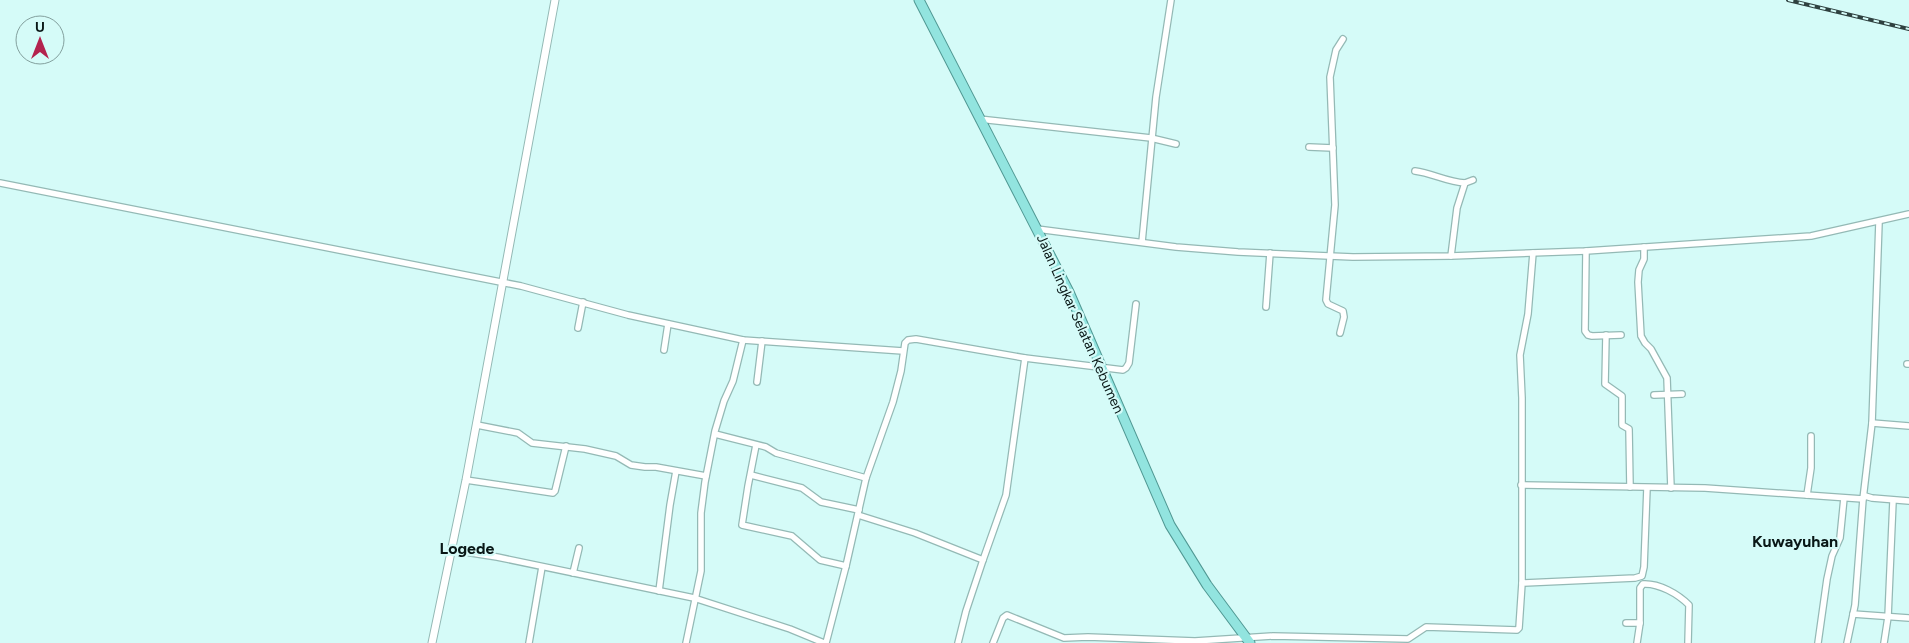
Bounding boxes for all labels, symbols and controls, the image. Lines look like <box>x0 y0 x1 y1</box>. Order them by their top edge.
north arrow <box>15 15 65 65</box>
text: U <box>35 19 45 36</box>
street label: Jalan Lingkar Selatan Kebumen <box>1033 232 1127 416</box>
district label: Kuwayuhan <box>1752 532 1838 551</box>
district label: Logede <box>440 539 495 558</box>

